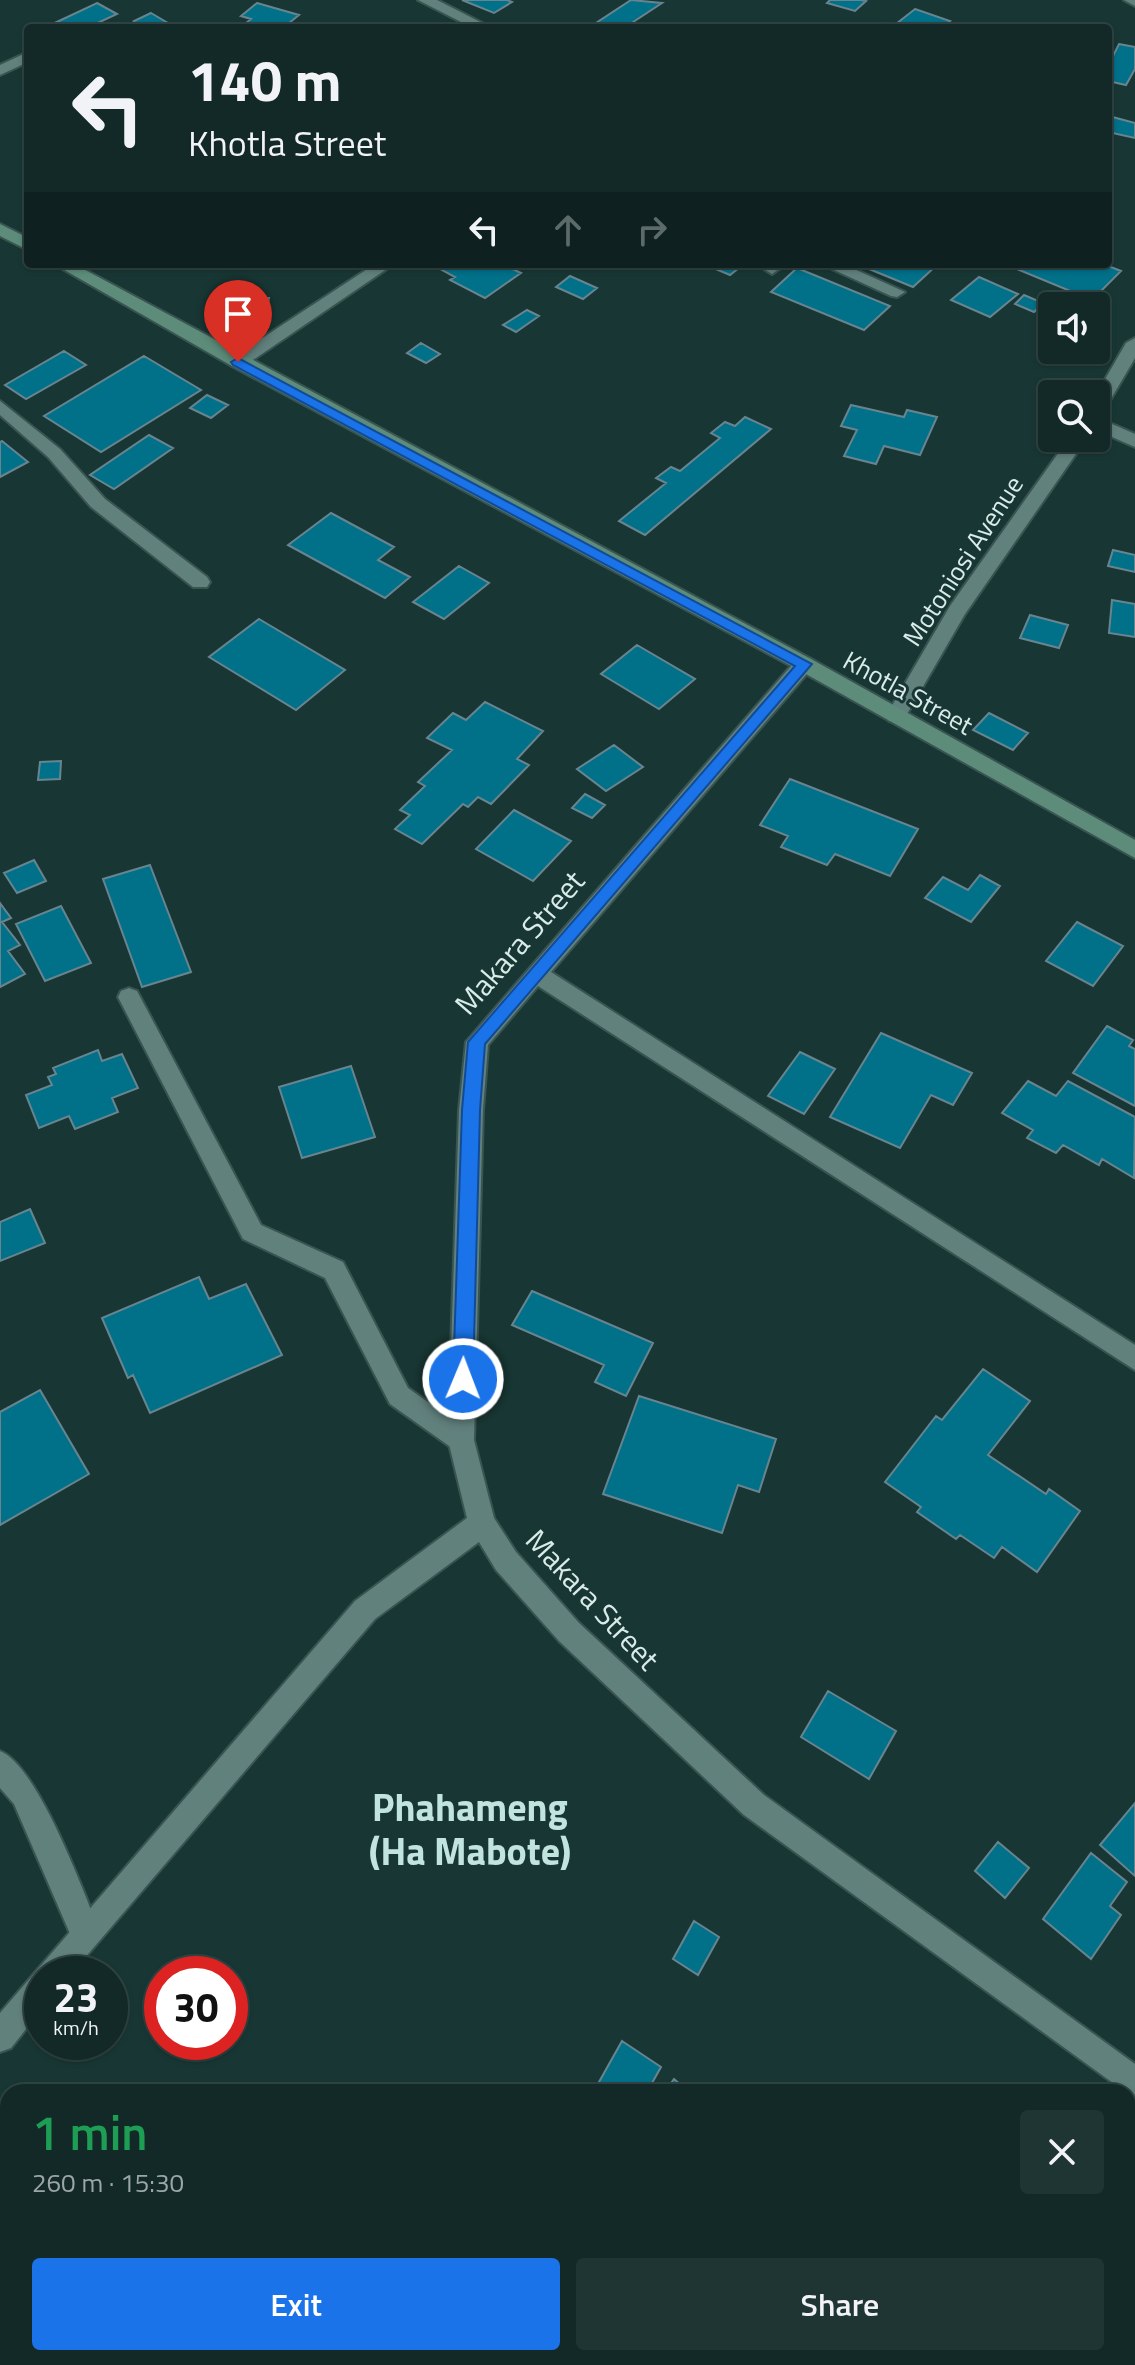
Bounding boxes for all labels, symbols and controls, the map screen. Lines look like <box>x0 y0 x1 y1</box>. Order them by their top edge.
text: 140 m <box>188 38 341 123</box>
icon: left <box>56 56 160 160</box>
text: Khotla Street <box>188 115 386 170</box>
icon: left <box>462 208 506 252</box>
icon: ahead <box>546 208 590 252</box>
icon: right <box>630 208 674 252</box>
pin <box>204 280 272 362</box>
icon: arrive <box>216 292 260 336</box>
map controls <box>1038 292 1110 452</box>
button: sound <box>1038 292 1110 364</box>
button: search <box>1038 380 1110 452</box>
street label: Motoniosi Avenue <box>893 468 1032 654</box>
street label: Khotla Street <box>836 641 980 744</box>
street label: Makara Street <box>443 859 596 1025</box>
position arrow <box>421 1337 505 1421</box>
street label: Makara Street <box>515 1518 671 1681</box>
district label: Phahameng (Ha Mabote) <box>369 1778 571 1880</box>
speed limit sign: 30 <box>144 1956 248 2060</box>
text: 23 <box>54 1967 98 2028</box>
text: km/h <box>53 2012 99 2043</box>
text: 1 min <box>32 2096 147 2169</box>
button: close <box>1020 2110 1104 2194</box>
text: 260 m · 15:30 <box>32 2163 184 2202</box>
button: Exit <box>32 2258 560 2350</box>
button: Share <box>576 2258 1104 2350</box>

